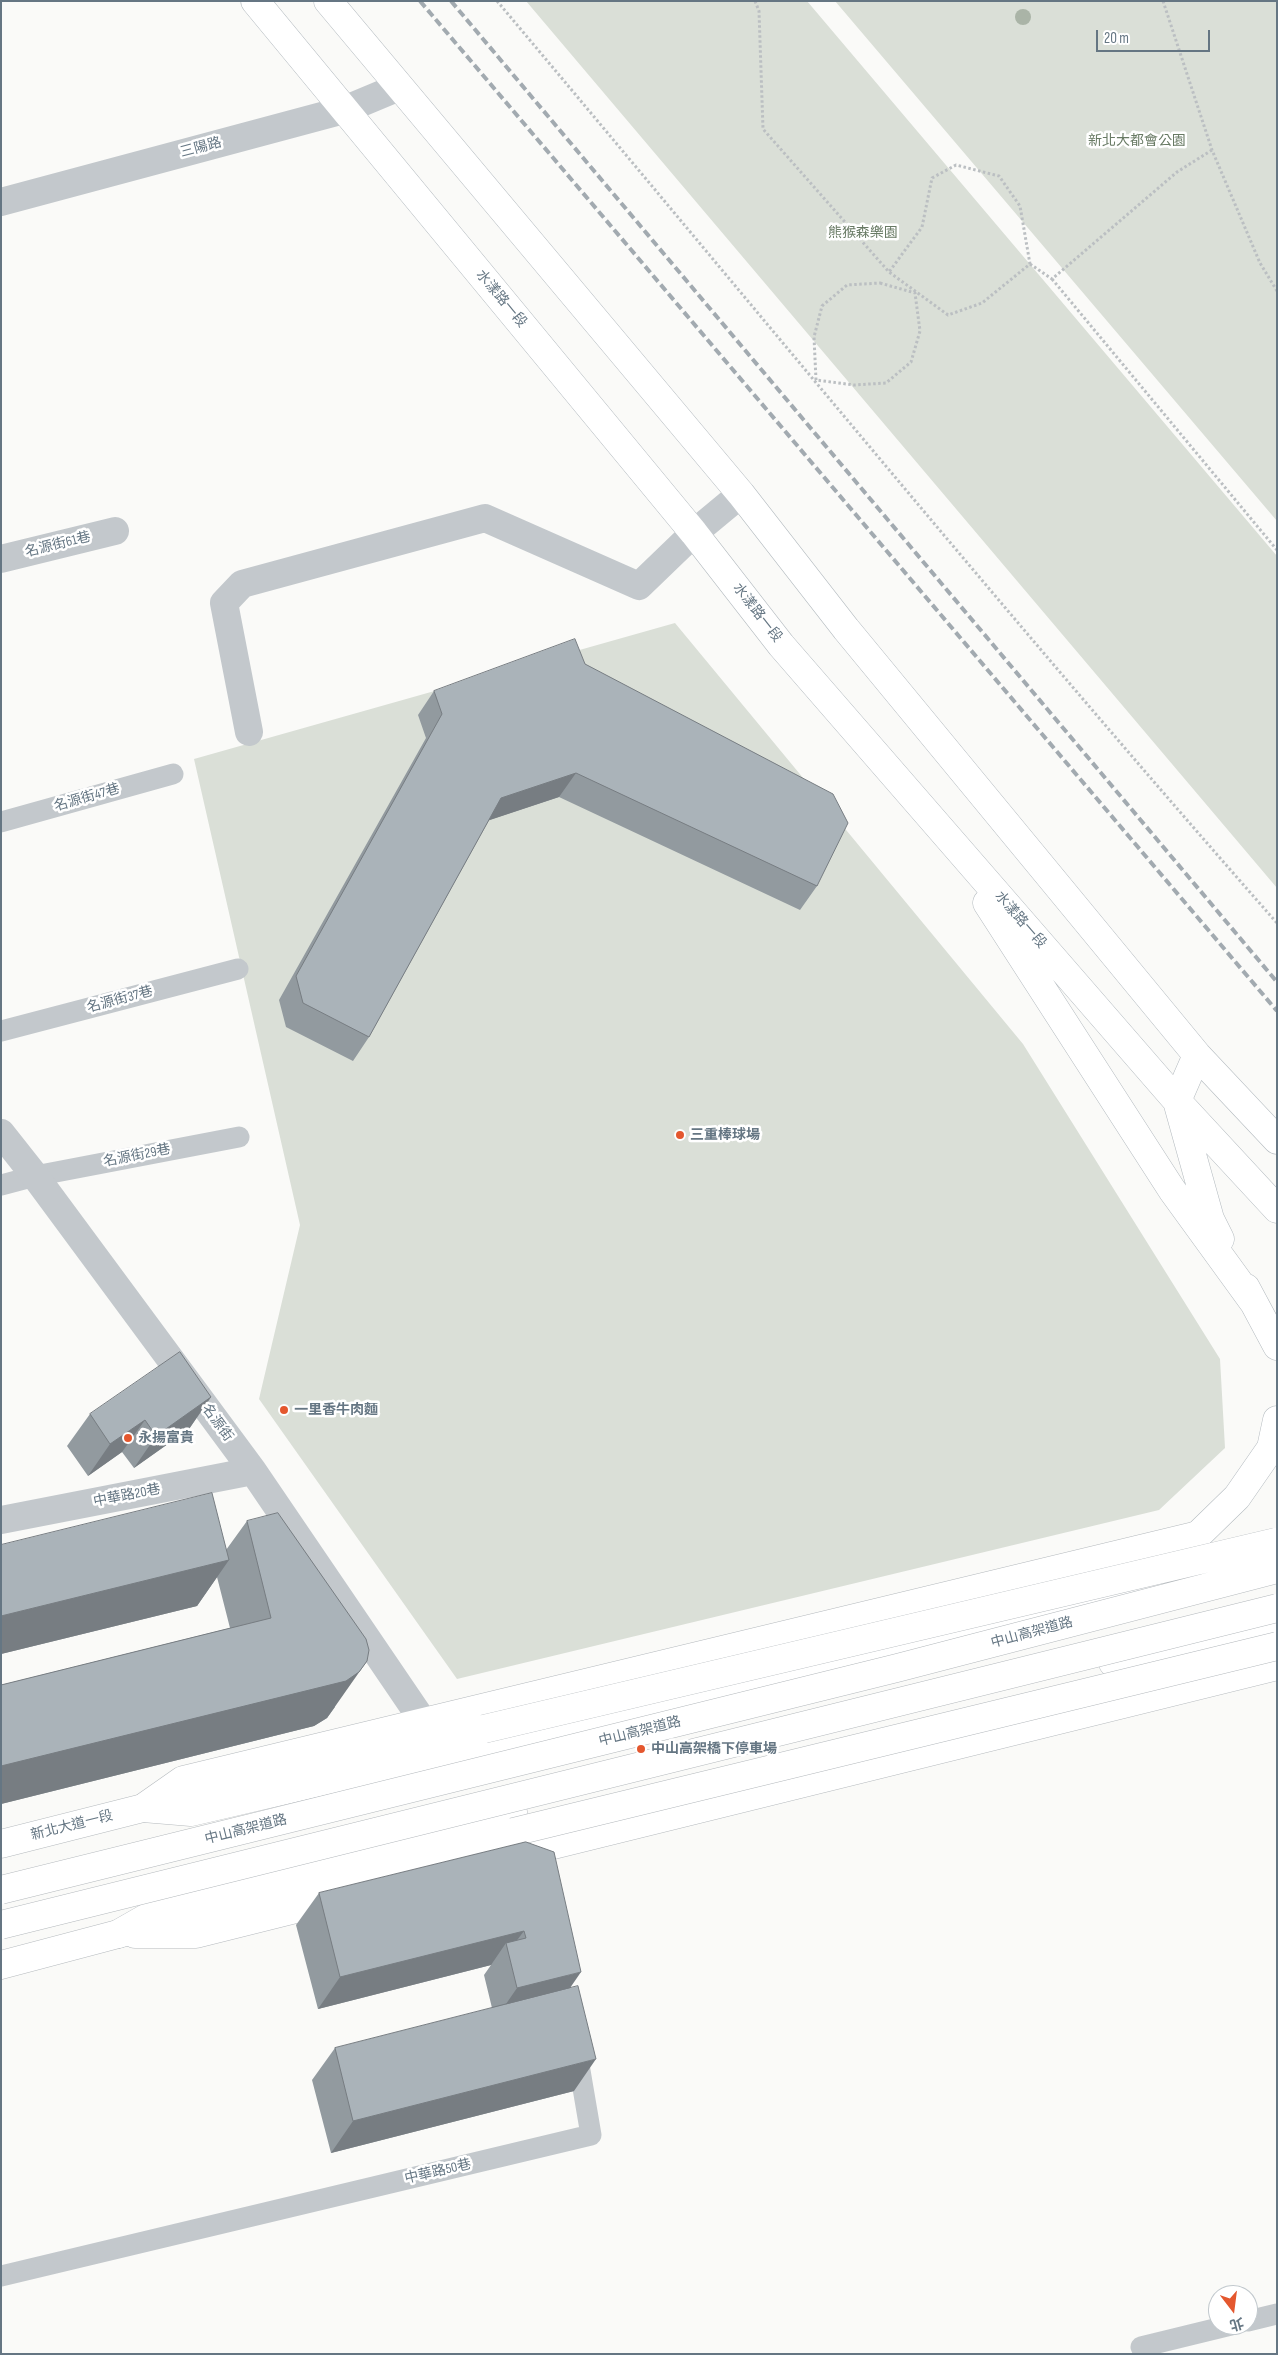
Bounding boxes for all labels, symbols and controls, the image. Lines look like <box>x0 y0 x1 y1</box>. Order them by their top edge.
scale bar <box>1098 20 1212 52</box>
text: 20 m <box>1104 29 1129 48</box>
park label: 新北大都會公園 <box>1088 133 1186 149</box>
street label: 三陽路 <box>179 134 223 162</box>
park label: 熊猴森樂園 <box>828 225 898 241</box>
street label: 水漾路一段 <box>472 267 530 331</box>
street label: 名源街61巷 <box>23 529 93 561</box>
street label: 水漾路一段 <box>729 580 785 646</box>
street label: 名源街47巷 <box>52 781 122 815</box>
street label: 水漾路一段 <box>991 888 1049 952</box>
street label: 名源街37巷 <box>85 983 155 1017</box>
place label: 三重棒球場 <box>690 1127 760 1143</box>
marker: 三重棒球場 <box>674 1129 686 1141</box>
street label: 名源街29巷 <box>102 1141 172 1171</box>
street label: 名源街 <box>198 1401 236 1445</box>
place label: 一里香牛肉麵 <box>294 1402 378 1418</box>
marker: 一里香牛肉麵 <box>278 1404 290 1416</box>
place label: 永揚富貴 <box>138 1430 194 1446</box>
marker: 永揚富貴 <box>122 1432 134 1444</box>
street label: 中華路20巷 <box>92 1481 162 1511</box>
street label: 中山高架道路 <box>989 1614 1075 1652</box>
street label: 中山高架道路 <box>597 1714 683 1750</box>
place label: 中山高架橋下停車場 <box>651 1741 777 1757</box>
marker: 中山高架橋下停車場 <box>635 1743 647 1755</box>
street label: 新北大道一段 <box>29 1808 115 1844</box>
street label: 中山高架道路 <box>203 1812 289 1848</box>
street label: 中華路50巷 <box>403 2156 473 2188</box>
north arrow <box>1208 2285 1258 2335</box>
text: 北 <box>1228 2314 1246 2334</box>

